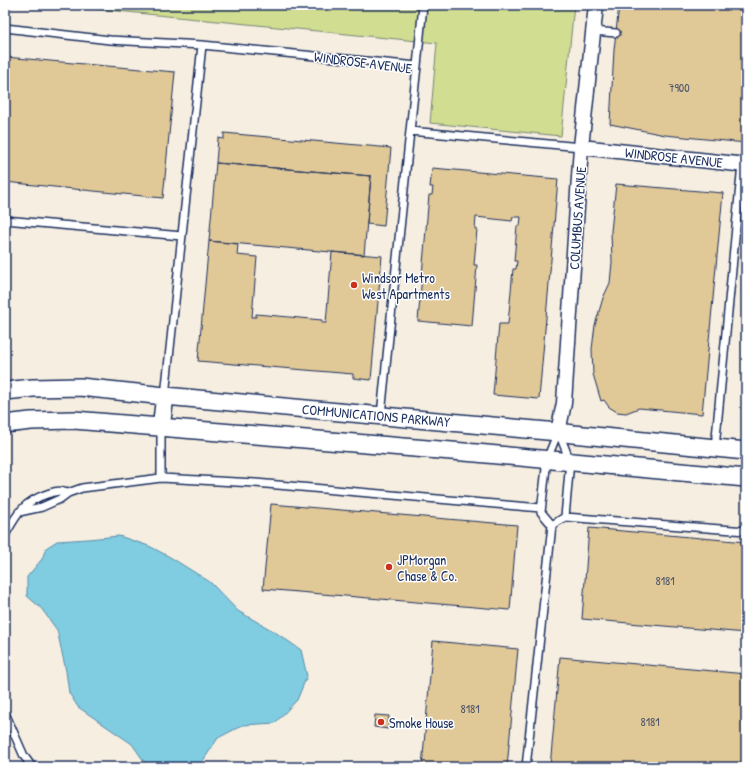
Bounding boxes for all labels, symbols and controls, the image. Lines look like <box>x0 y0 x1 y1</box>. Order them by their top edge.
street label: WINDROSE AVENUE <box>313 47 413 77</box>
house number: 7900 <box>668 79 690 96</box>
street label: WINDROSE AVENUE <box>624 142 724 172</box>
street label: COLUMBUS AVENUE <box>564 166 590 270</box>
place label: Windsor Metro West Apartments <box>362 268 450 304</box>
marker: Windsor Metro West Apartments <box>349 280 359 290</box>
street label: COMMUNICATIONS PARKWAY <box>301 399 452 431</box>
place label: JPMorgan Chase & Co. <box>397 550 457 585</box>
marker: JPMorgan Chase & Co. <box>384 562 394 572</box>
house number: 8181 <box>655 572 675 589</box>
house number: 8181 <box>460 700 480 717</box>
place label: Smoke House <box>389 713 454 732</box>
house number: 8181 <box>640 713 660 730</box>
marker: Smoke House <box>376 717 386 727</box>

